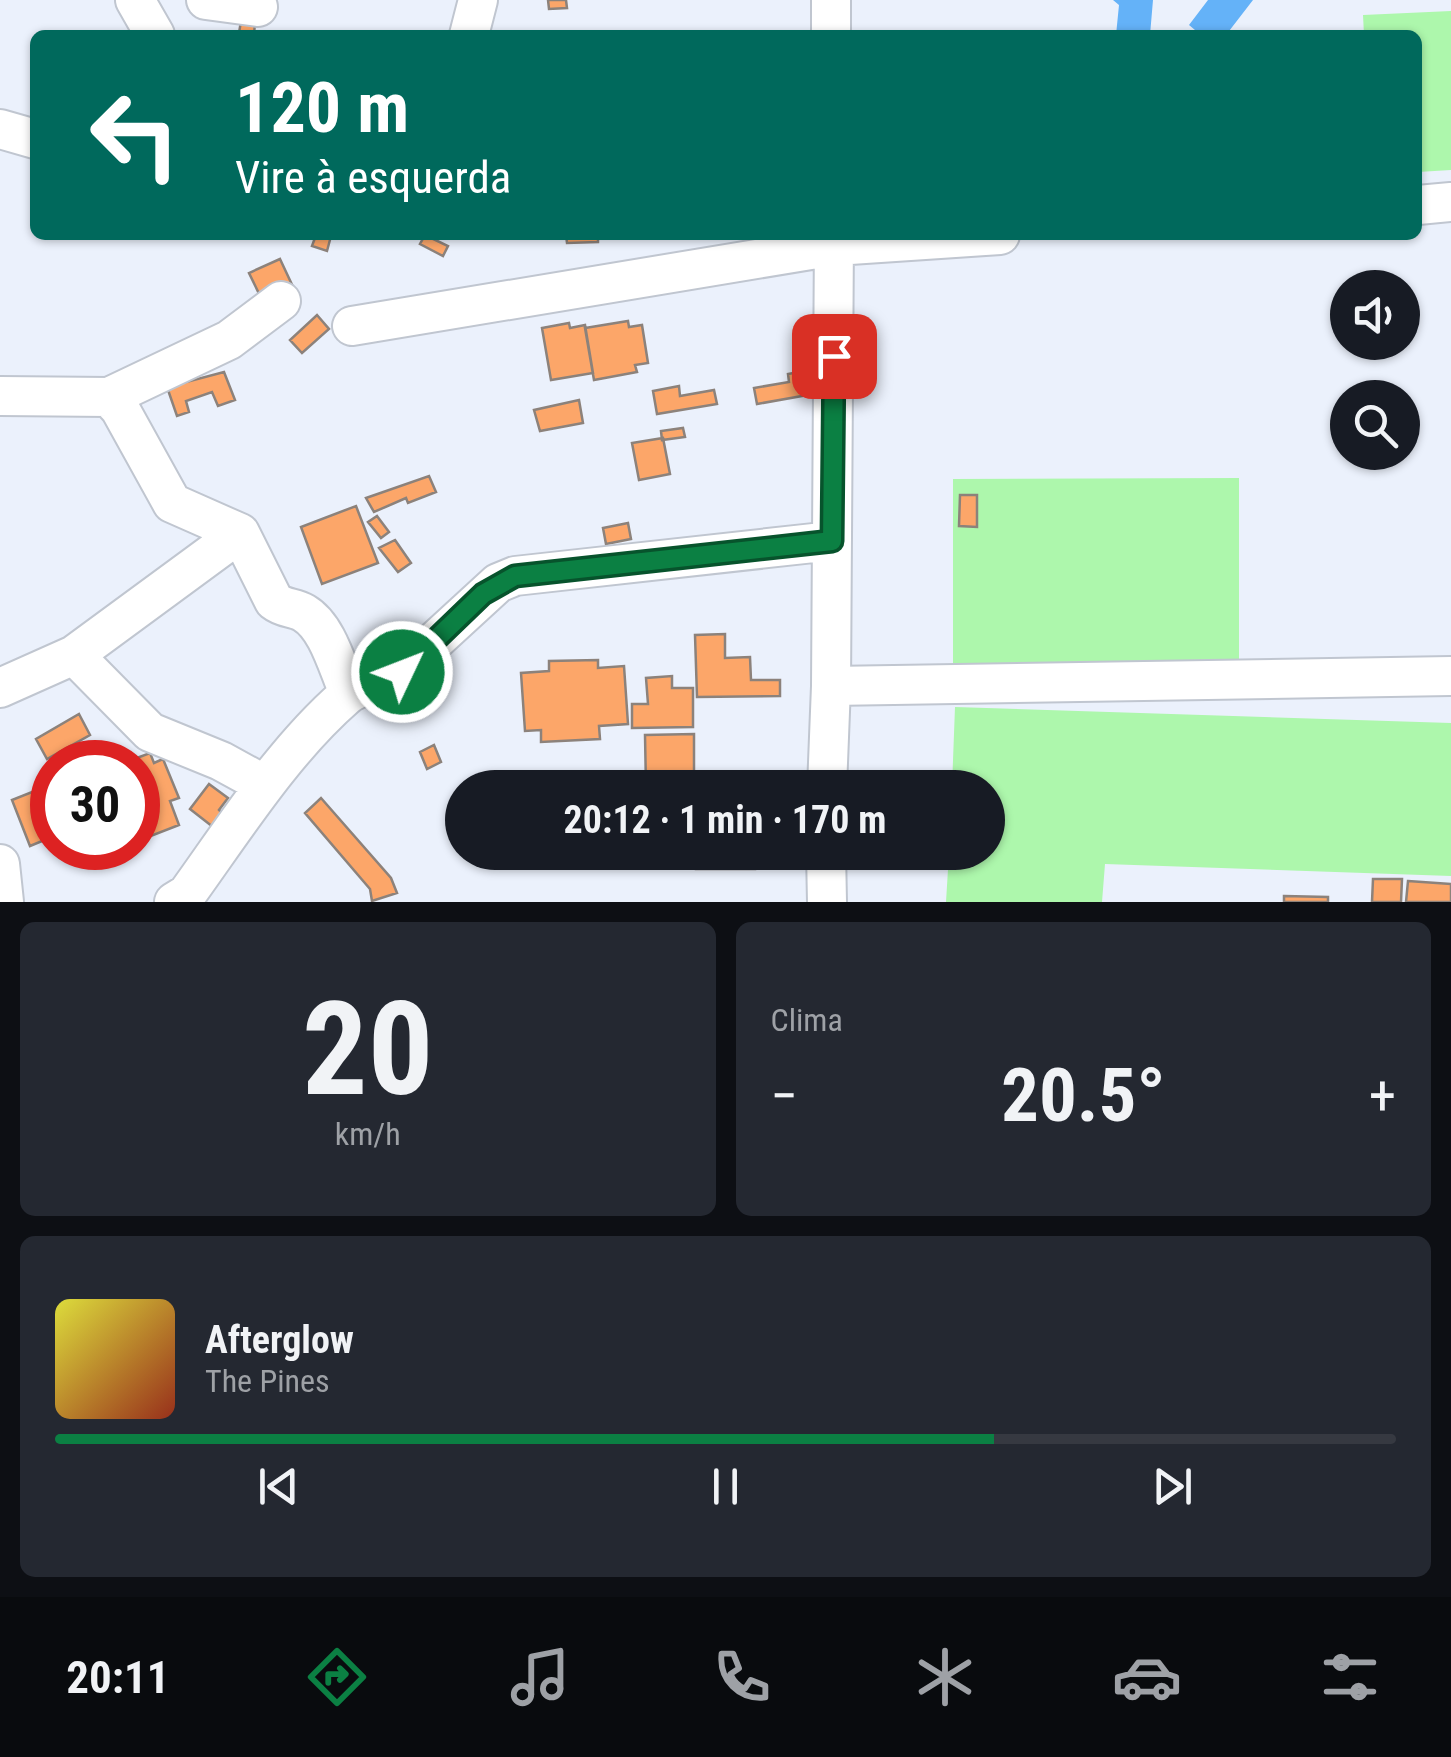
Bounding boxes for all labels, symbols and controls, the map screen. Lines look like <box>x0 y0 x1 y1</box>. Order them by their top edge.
text: 120 m <box>235 67 409 149</box>
icon: left <box>70 70 200 200</box>
text: Vire à esquerda <box>235 151 511 204</box>
map controls <box>1330 270 1420 470</box>
button: sound <box>1330 270 1420 360</box>
pin <box>792 314 877 399</box>
icon: arrive <box>807 329 862 384</box>
button: search <box>1330 380 1420 470</box>
position arrow <box>350 620 454 724</box>
speed limit sign: 30 <box>30 740 160 870</box>
text: 20:12 · 1 min · 170 m <box>564 798 886 842</box>
text: 20 <box>302 973 433 1126</box>
text: Clima <box>771 1001 843 1039</box>
text: 20.5° <box>1001 1051 1166 1139</box>
text: − <box>771 1064 798 1128</box>
text: + <box>1369 1064 1396 1128</box>
text: km/h <box>335 1115 401 1153</box>
text: Afterglow <box>205 1318 354 1362</box>
text: The Pines <box>205 1362 330 1400</box>
icon: previous <box>251 1459 306 1514</box>
icon: pause <box>698 1459 753 1514</box>
icon: next <box>1145 1459 1200 1514</box>
icon: directions <box>302 1642 372 1712</box>
icon: music <box>505 1642 575 1712</box>
icon: phone <box>707 1642 777 1712</box>
icon: climate <box>910 1642 980 1712</box>
icon: car <box>1112 1642 1182 1712</box>
icon: filters <box>1315 1642 1385 1712</box>
text: 20:11 <box>66 1651 170 1704</box>

